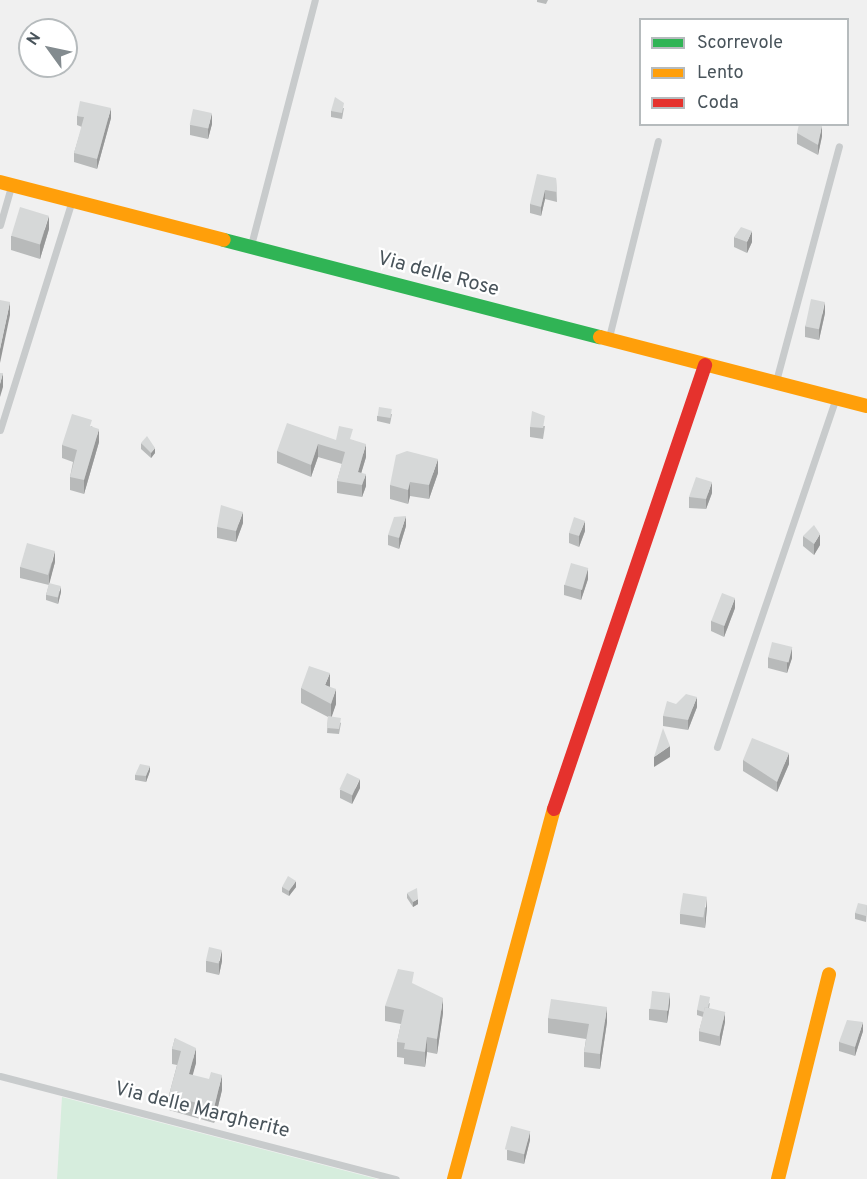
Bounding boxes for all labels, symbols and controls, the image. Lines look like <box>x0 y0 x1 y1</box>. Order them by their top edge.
north arrow <box>18 18 78 78</box>
legend <box>639 18 849 126</box>
text: N <box>23 29 46 50</box>
text: Scorrevole <box>697 32 783 55</box>
text: Lento <box>697 62 743 85</box>
text: Coda <box>697 92 739 115</box>
street label: Via delle Rose <box>375 247 501 303</box>
street label: Via delle Margherite <box>112 1078 292 1144</box>

